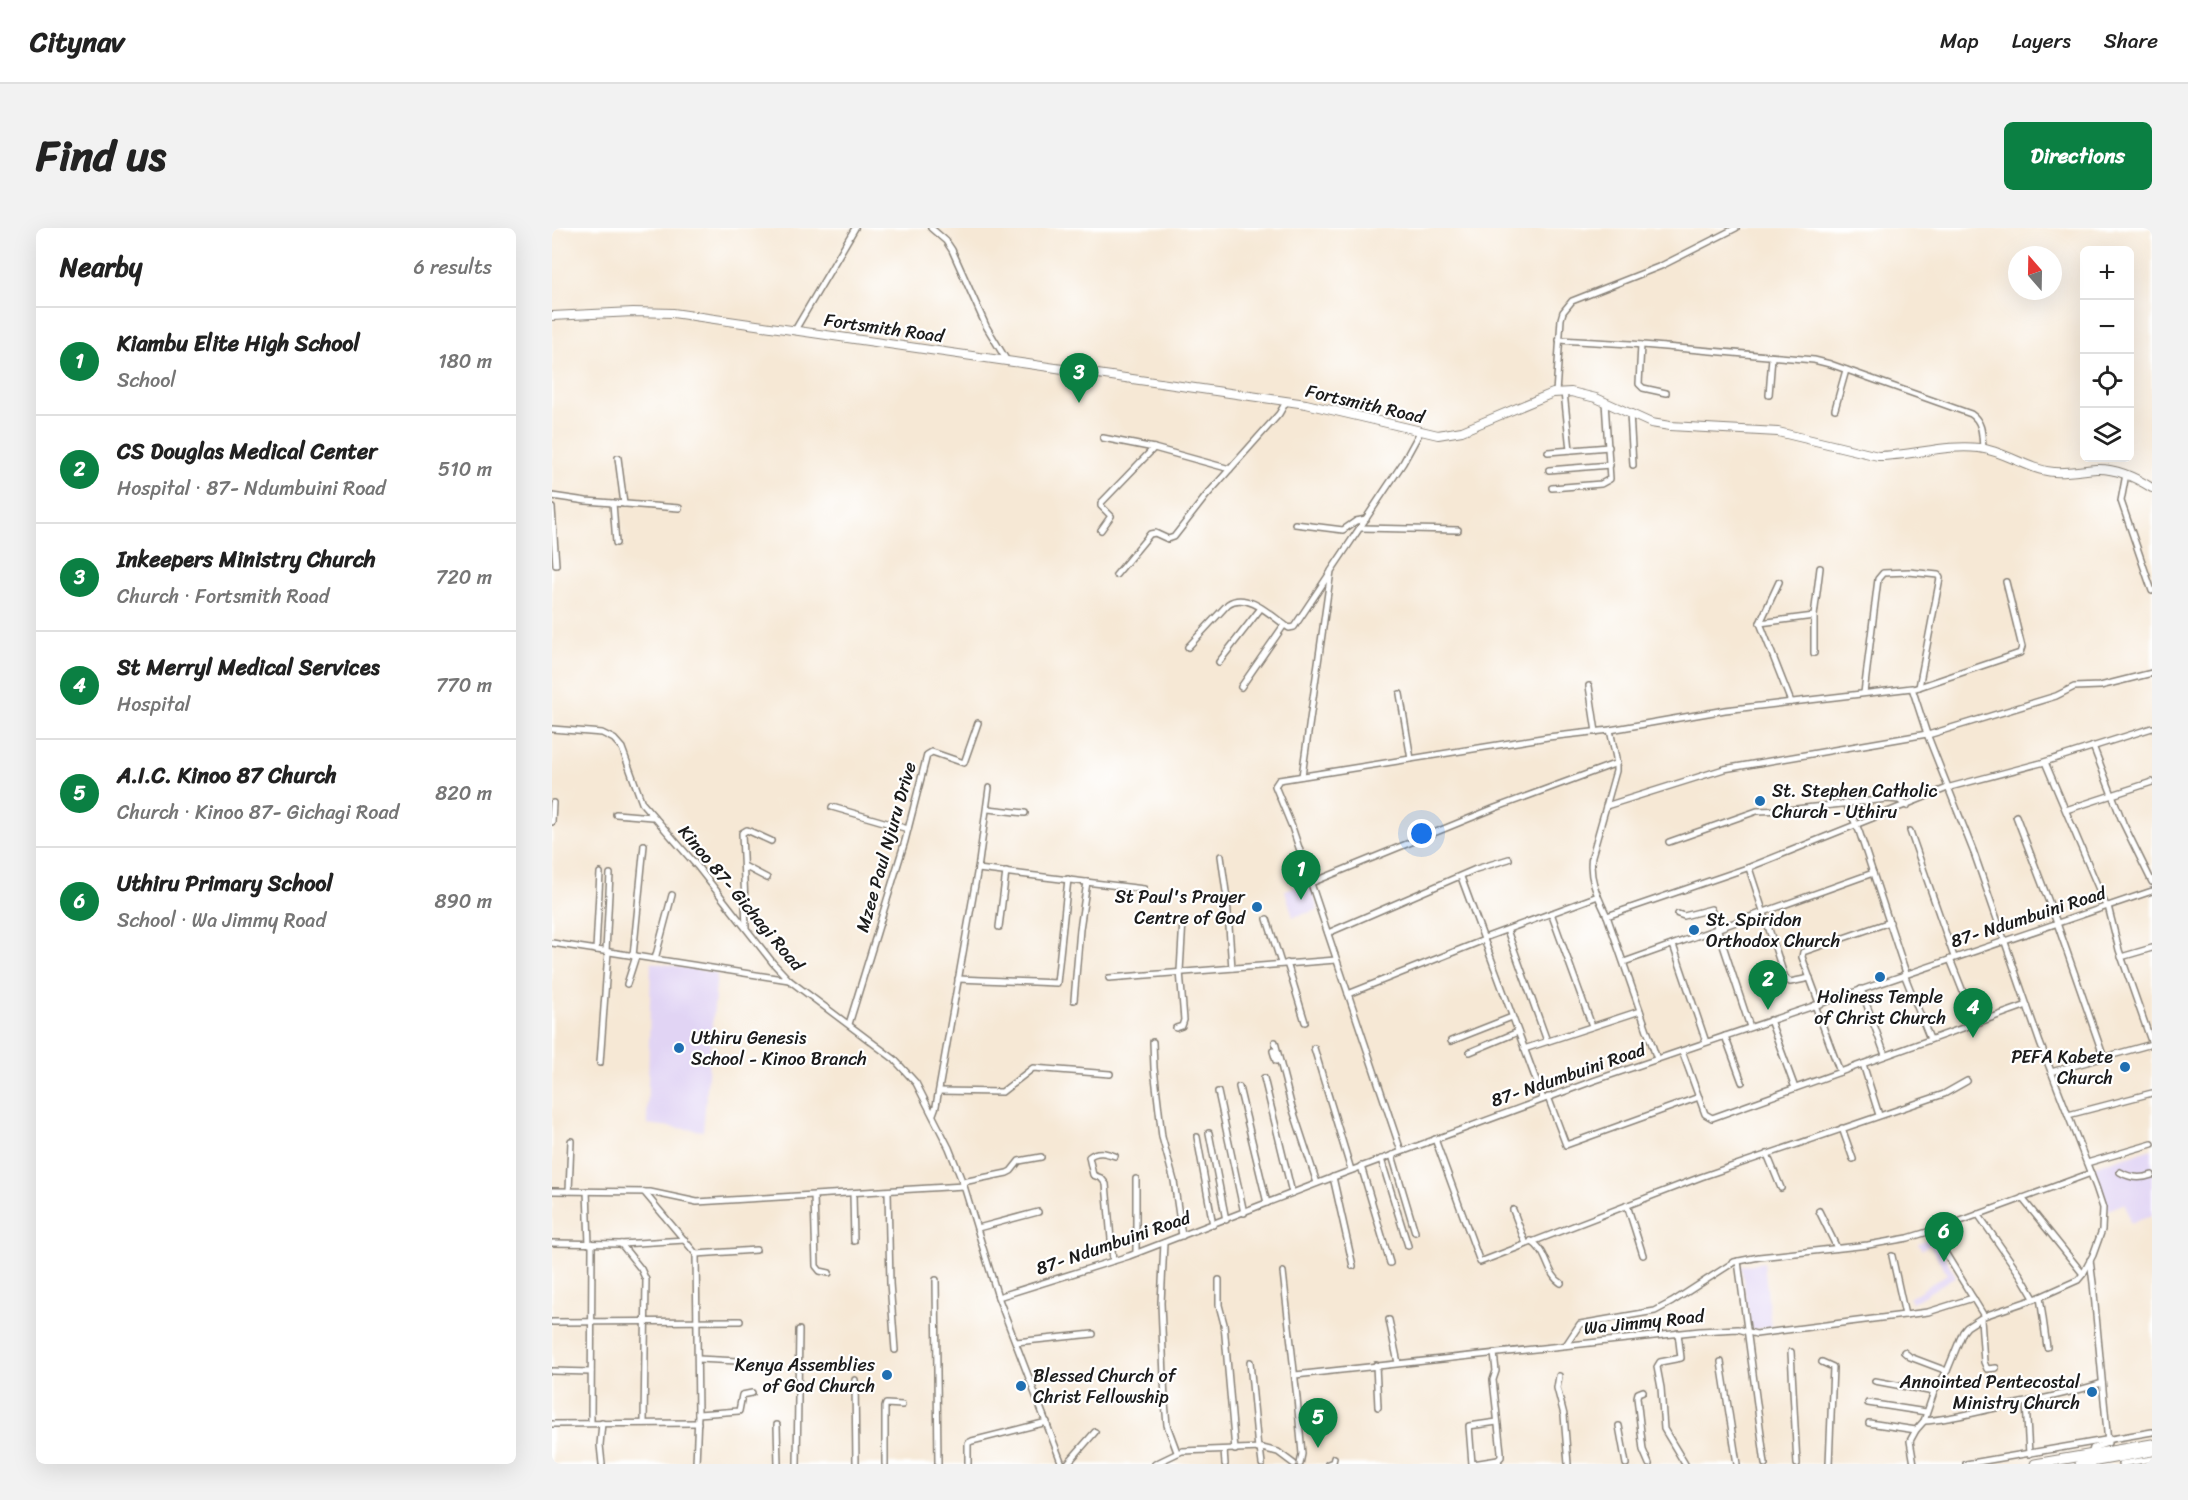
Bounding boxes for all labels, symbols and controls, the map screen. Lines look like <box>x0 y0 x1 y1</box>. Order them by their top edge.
text: Citynav <box>30 17 124 66</box>
text: Map <box>1940 22 1979 60</box>
text: Layers <box>2012 22 2071 60</box>
text: Share <box>2104 22 2158 60</box>
text: Find us <box>36 119 166 193</box>
button: Directions <box>2004 122 2152 190</box>
text: Nearby <box>60 244 142 290</box>
north arrow <box>2008 246 2062 300</box>
map controls <box>2080 246 2134 462</box>
button: + <box>2080 246 2134 300</box>
text: 6 results <box>413 250 492 285</box>
button: − <box>2080 300 2134 354</box>
street label: Fortsmith Road <box>822 304 947 352</box>
text: Kiambu Elite High School <box>117 324 360 363</box>
text: 1 <box>75 344 84 379</box>
text: 180 m <box>438 344 492 379</box>
pin: 3 <box>1060 354 1098 403</box>
button: locate <box>2080 354 2134 408</box>
text: School <box>117 363 176 398</box>
street label: Fortsmith Road <box>1303 375 1429 434</box>
button: layers <box>2080 408 2134 462</box>
text: CS Douglas Medical Center <box>117 432 377 471</box>
text: 2 <box>74 452 85 487</box>
text: 510 m <box>438 452 492 487</box>
text: Hospital · 87- Ndumbuini Road <box>117 471 386 506</box>
text: Inkeepers Ministry Church <box>117 540 375 579</box>
text: 3 <box>74 560 85 595</box>
text: 720 m <box>436 560 492 595</box>
text: Church · Fortsmith Road <box>117 579 329 614</box>
text: St Merryl Medical Services <box>117 648 380 687</box>
text: 4 <box>73 668 86 703</box>
text: 770 m <box>436 668 492 703</box>
text: Hospital <box>117 687 190 722</box>
text: A.I.C. Kinoo 87 Church <box>117 756 337 795</box>
street label: Mzee Paul Njuru Drive <box>846 758 926 936</box>
place label: St. Stephen Catholic Church - Uthiru <box>1772 775 1937 828</box>
text: 5 <box>73 776 86 811</box>
text: 820 m <box>435 776 492 811</box>
marker: St. Stephen Catholic Church - Uthiru <box>1753 794 1767 808</box>
text: Church · Kinoo 87- Gichagi Road <box>117 795 399 830</box>
street label: Kinoo 87- Gichagi Road <box>670 817 813 980</box>
your location <box>1407 819 1436 848</box>
pin: 1 <box>1282 850 1320 900</box>
text: Uthiru Primary School <box>117 864 333 903</box>
street label: 87- Ndumbuini Road <box>1946 876 2111 957</box>
place label: St Paul's Prayer Centre of God <box>1115 881 1247 934</box>
text: 6 <box>74 884 85 919</box>
text: 890 m <box>434 884 492 919</box>
marker: St Paul's Prayer Centre of God <box>1250 900 1264 914</box>
text: School · Wa Jimmy Road <box>117 903 326 938</box>
place label: St. Spiridon Orthodox Church <box>1706 904 1840 957</box>
marker: St. Spiridon Orthodox Church <box>1687 923 1701 937</box>
pin: 2 <box>1748 960 1788 1010</box>
marker: Holiness Temple of Christ Church <box>1873 970 1887 984</box>
place label: Holiness Temple of Christ Church <box>1814 981 1946 1034</box>
pin: 4 <box>1954 988 1992 1038</box>
place label: Uthiru Genesis School - Kinoo Branch <box>691 1022 867 1075</box>
street label: 87- Ndumbuini Road <box>1486 1033 1651 1116</box>
marker: Uthiru Genesis School - Kinoo Branch <box>672 1041 686 1055</box>
place label: PEFA Kabete Church <box>2011 1041 2113 1094</box>
marker: PEFA Kabete Church <box>2118 1060 2132 1074</box>
street label: 87- Ndumbuini Road <box>1031 1201 1196 1284</box>
pin: 6 <box>1924 1212 1964 1262</box>
street label: Wa Jimmy Road <box>1582 1300 1707 1344</box>
place label: Kenya Assemblies of God Church <box>735 1349 876 1402</box>
place label: Blessed Church of Christ Fellowship <box>1033 1360 1178 1413</box>
place label: Annointed Pentecostal Ministry Church <box>1899 1366 2081 1419</box>
marker: Kenya Assemblies of God Church <box>880 1368 894 1382</box>
marker: Blessed Church of Christ Fellowship <box>1014 1379 1028 1393</box>
marker: Annointed Pentecostal Ministry Church <box>2085 1385 2099 1399</box>
pin: 5 <box>1298 1398 1338 1448</box>

